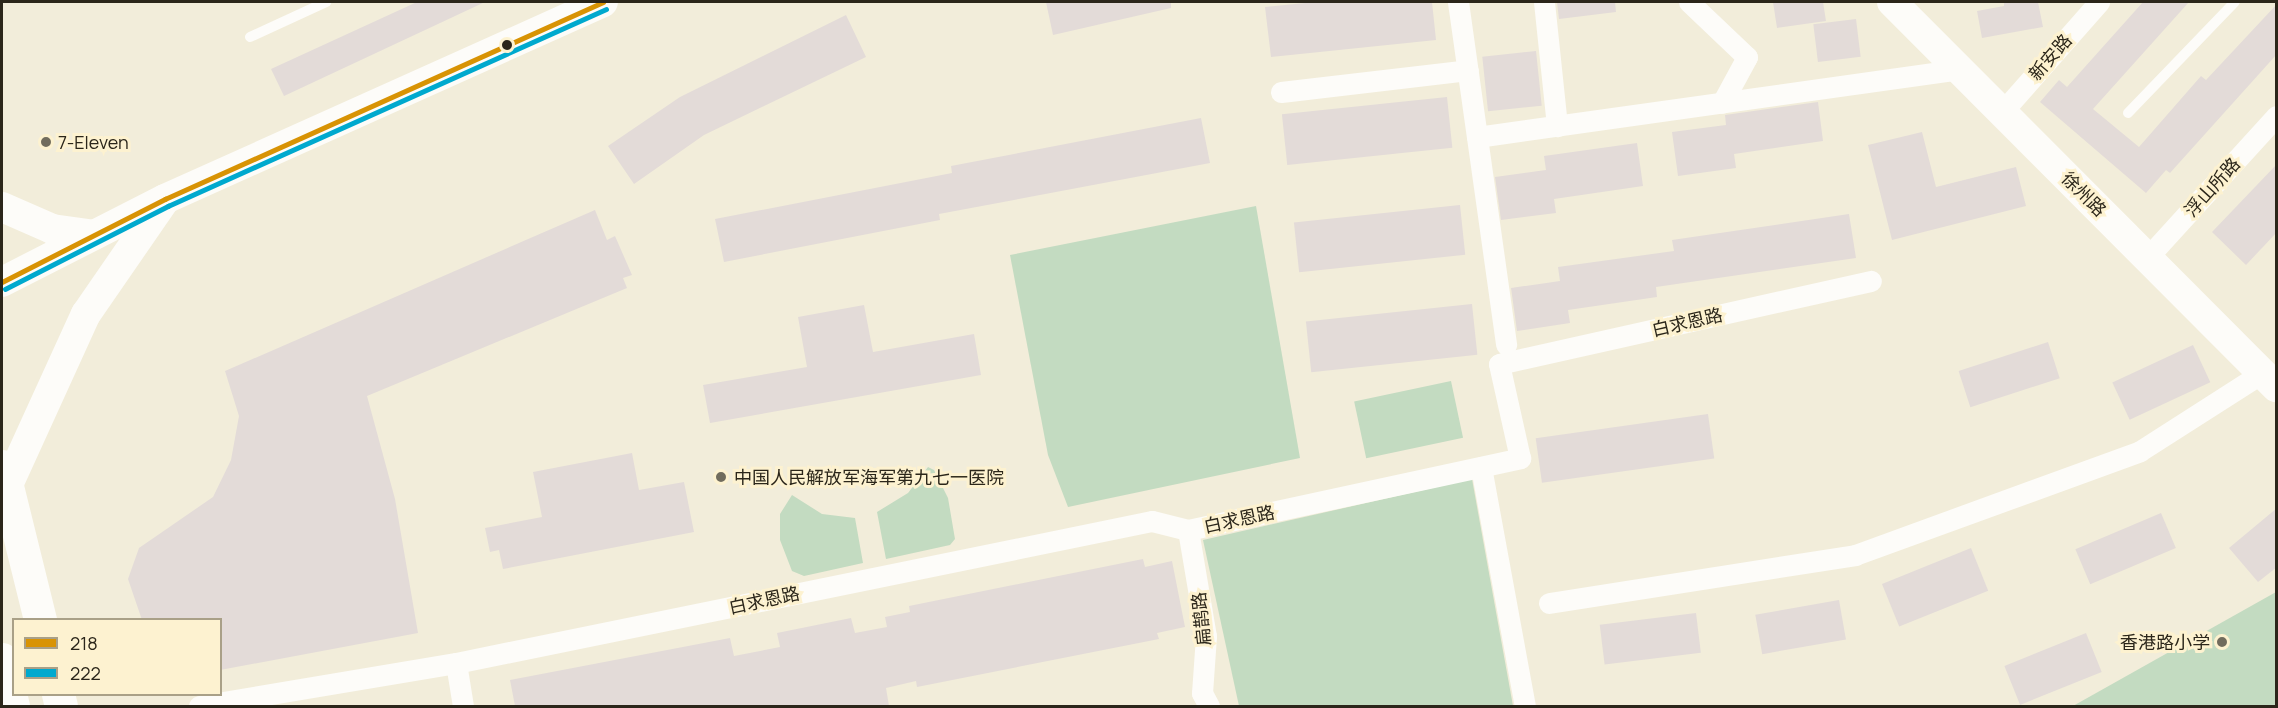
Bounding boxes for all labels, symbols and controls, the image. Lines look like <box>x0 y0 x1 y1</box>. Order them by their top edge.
street label: 新安路 <box>2024 30 2076 84</box>
unlabelled marker <box>501 39 513 51</box>
place label: 7-Eleven <box>58 131 129 153</box>
marker: 7-Eleven <box>39 135 53 149</box>
street label: 浮山所路 <box>2180 153 2244 221</box>
street label: 徐州路 <box>2057 167 2111 221</box>
street label: 白求恩路 <box>1649 303 1725 341</box>
place label: 中国人民解放军海军第九七一医院 <box>734 466 1004 488</box>
marker: 中国人民解放军海军第九七一医院 <box>712 468 730 486</box>
street label: 白求恩路 <box>1202 501 1276 537</box>
street label: 白求恩路 <box>727 582 801 618</box>
street label: 扁鹊路 <box>1187 591 1215 647</box>
legend <box>12 618 222 696</box>
text: 218 <box>70 631 98 655</box>
place label: 香港路小学 <box>2120 631 2210 653</box>
marker: 香港路小学 <box>2215 635 2229 649</box>
text: 222 <box>70 661 101 685</box>

